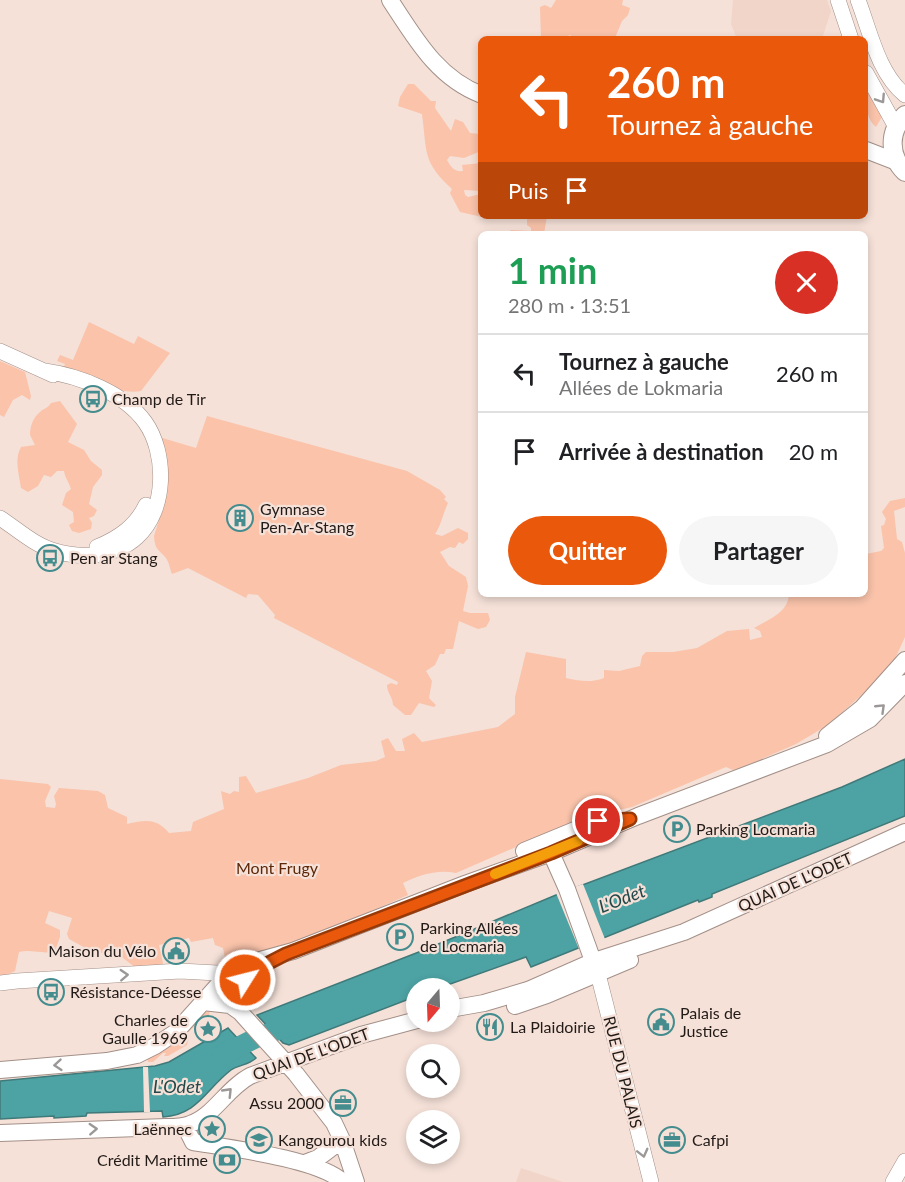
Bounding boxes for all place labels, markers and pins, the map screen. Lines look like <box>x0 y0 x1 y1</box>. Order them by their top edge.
bus stop icon: Champ de Tir <box>78 384 108 414</box>
place label: Champ de Tir <box>112 389 206 408</box>
place label: Gymnase Pen-Ar-Stang <box>260 499 354 536</box>
building icon: Gymnase Pen-Ar-Stang <box>225 503 255 533</box>
bus stop icon: Pen ar Stang <box>35 543 65 573</box>
place label: Pen ar Stang <box>70 548 157 567</box>
pin <box>572 795 623 846</box>
parking icon: Parking Locmaria <box>662 814 692 844</box>
place label: Parking Locmaria <box>696 819 816 838</box>
place label: Parking Allées de Locmaria <box>420 918 518 955</box>
parking icon: Parking Allées de Locmaria <box>385 922 415 952</box>
public building icon: Maison du Vélo <box>161 936 191 966</box>
place label: Maison du Vélo <box>48 941 156 960</box>
bus stop icon: Résistance-Déesse <box>36 977 66 1007</box>
place label: Résistance-Déesse <box>70 982 201 1001</box>
place label: Palais de Justice <box>680 1003 741 1040</box>
public building icon: Palais de Justice <box>646 1007 676 1037</box>
place label: Charles de Gaulle 1969 <box>102 1010 188 1047</box>
restaurant icon: La Plaidoirie <box>475 1012 505 1042</box>
place icon: Charles de Gaulle 1969 <box>193 1014 223 1044</box>
place label: La Plaidoirie <box>510 1017 595 1036</box>
office icon: Assu 2000 <box>328 1088 358 1118</box>
place label: Assu 2000 <box>249 1093 324 1112</box>
place icon: Laënnec <box>197 1114 227 1144</box>
place label: Laënnec <box>133 1119 192 1138</box>
school or university icon: Kangourou kids <box>244 1125 274 1155</box>
office icon: Cafpi <box>657 1125 687 1155</box>
place label: Kangourou kids <box>278 1130 387 1149</box>
place label: Cafpi <box>692 1130 729 1149</box>
bank icon: Crédit Maritime <box>212 1145 242 1175</box>
place label: Crédit Maritime <box>97 1150 208 1169</box>

